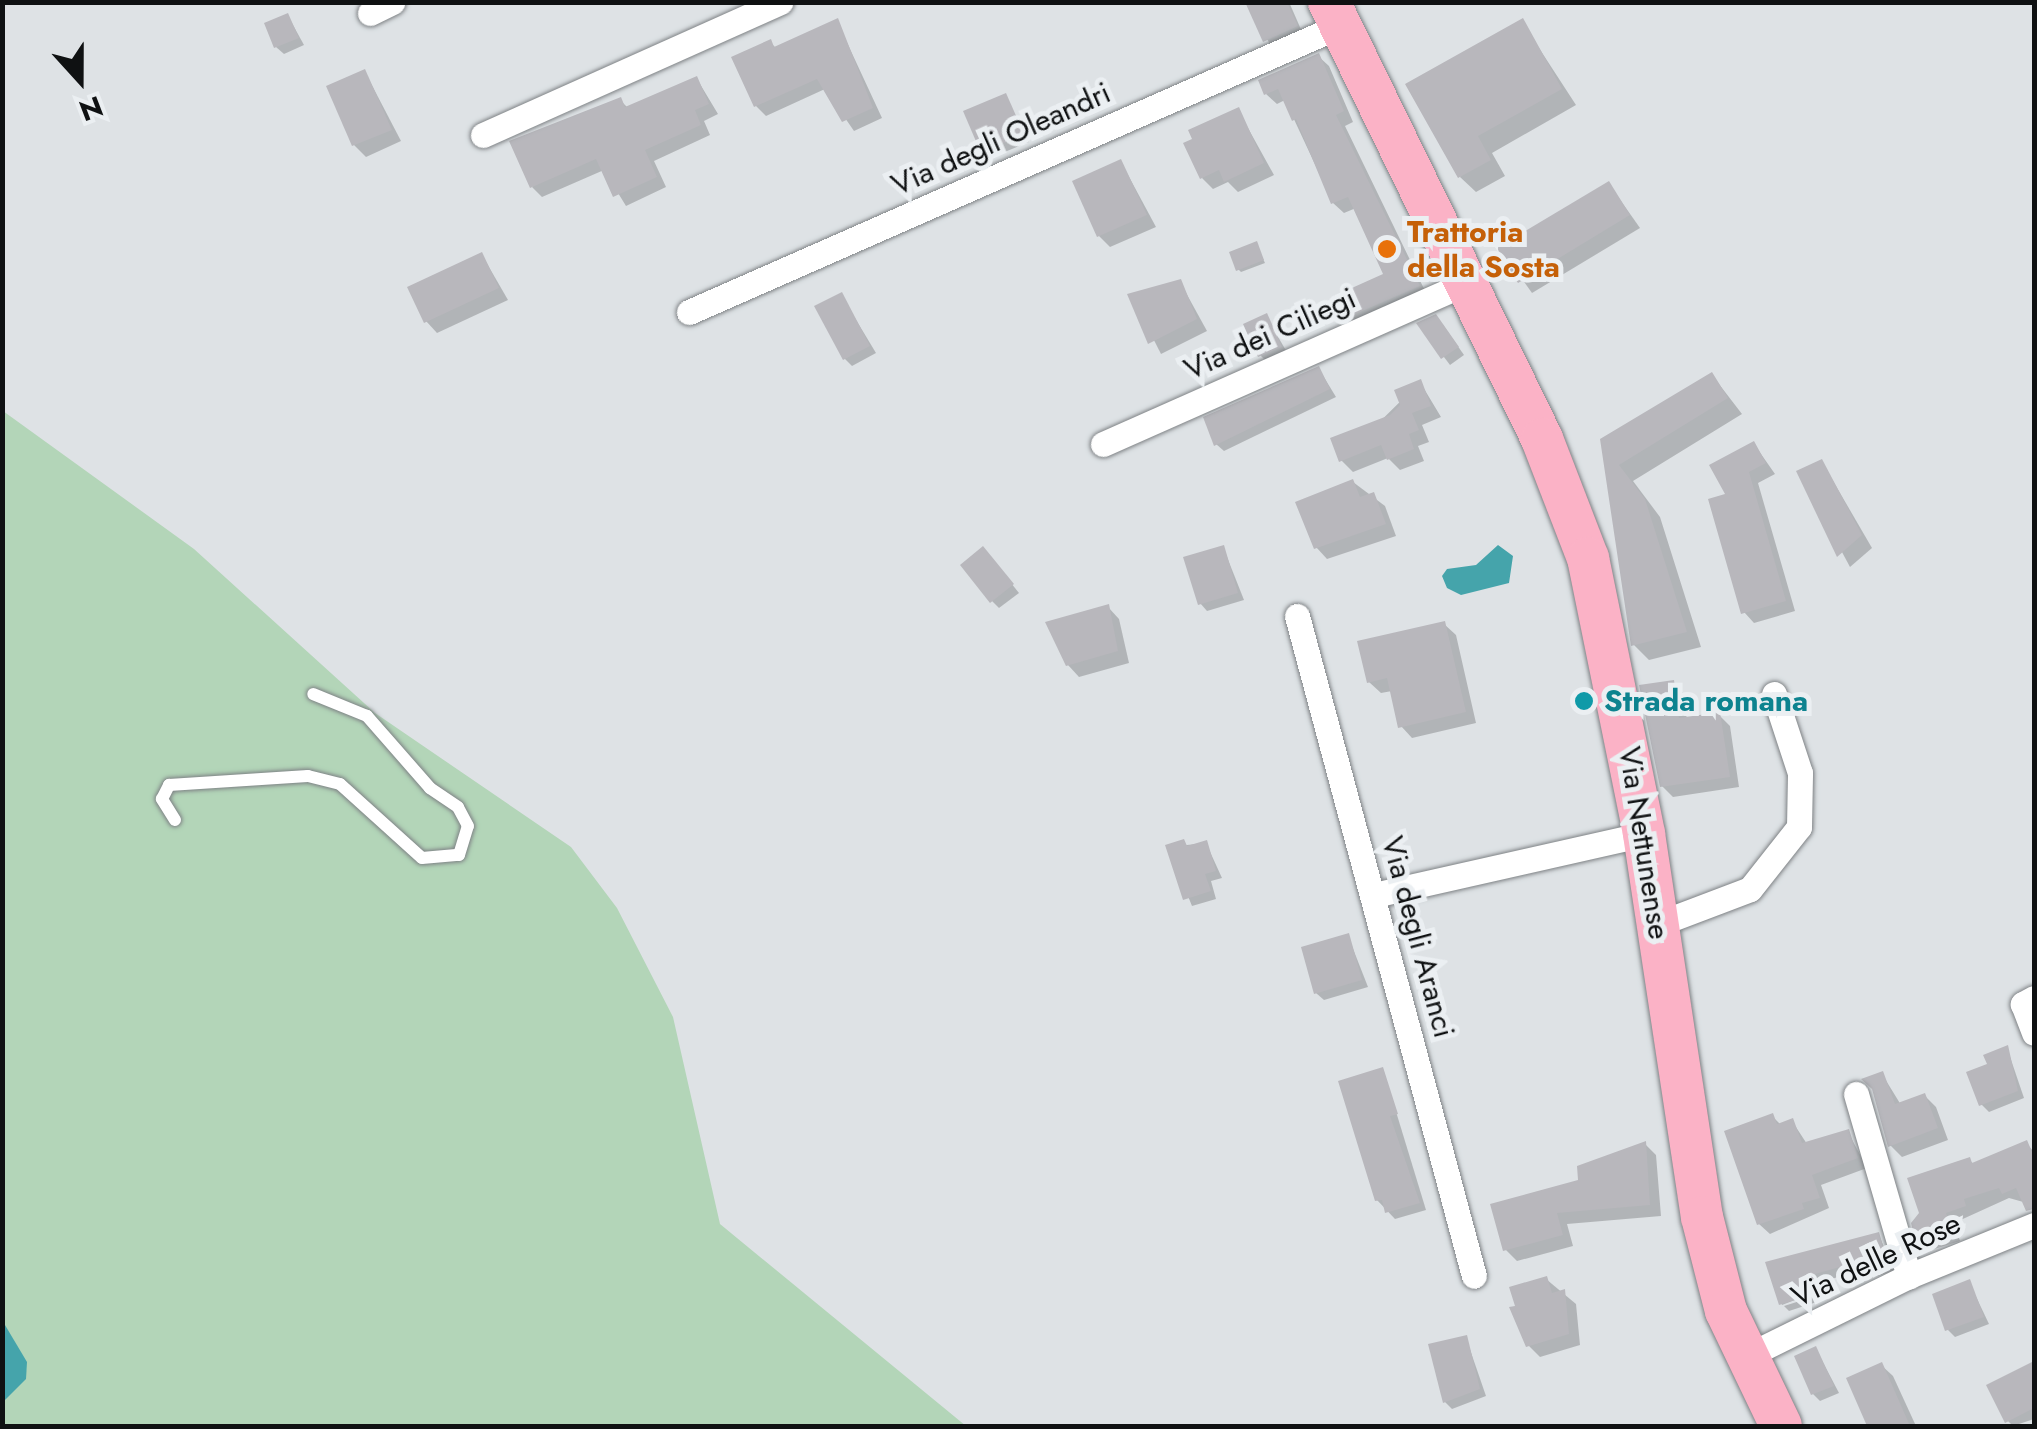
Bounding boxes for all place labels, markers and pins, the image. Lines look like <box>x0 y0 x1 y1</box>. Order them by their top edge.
place label: Trattoria della Sosta <box>1407 214 1560 284</box>
marker: Trattoria della Sosta <box>1376 238 1398 260</box>
place label: Strada romana <box>1604 683 1808 719</box>
marker: Strada romana <box>1573 690 1595 712</box>

